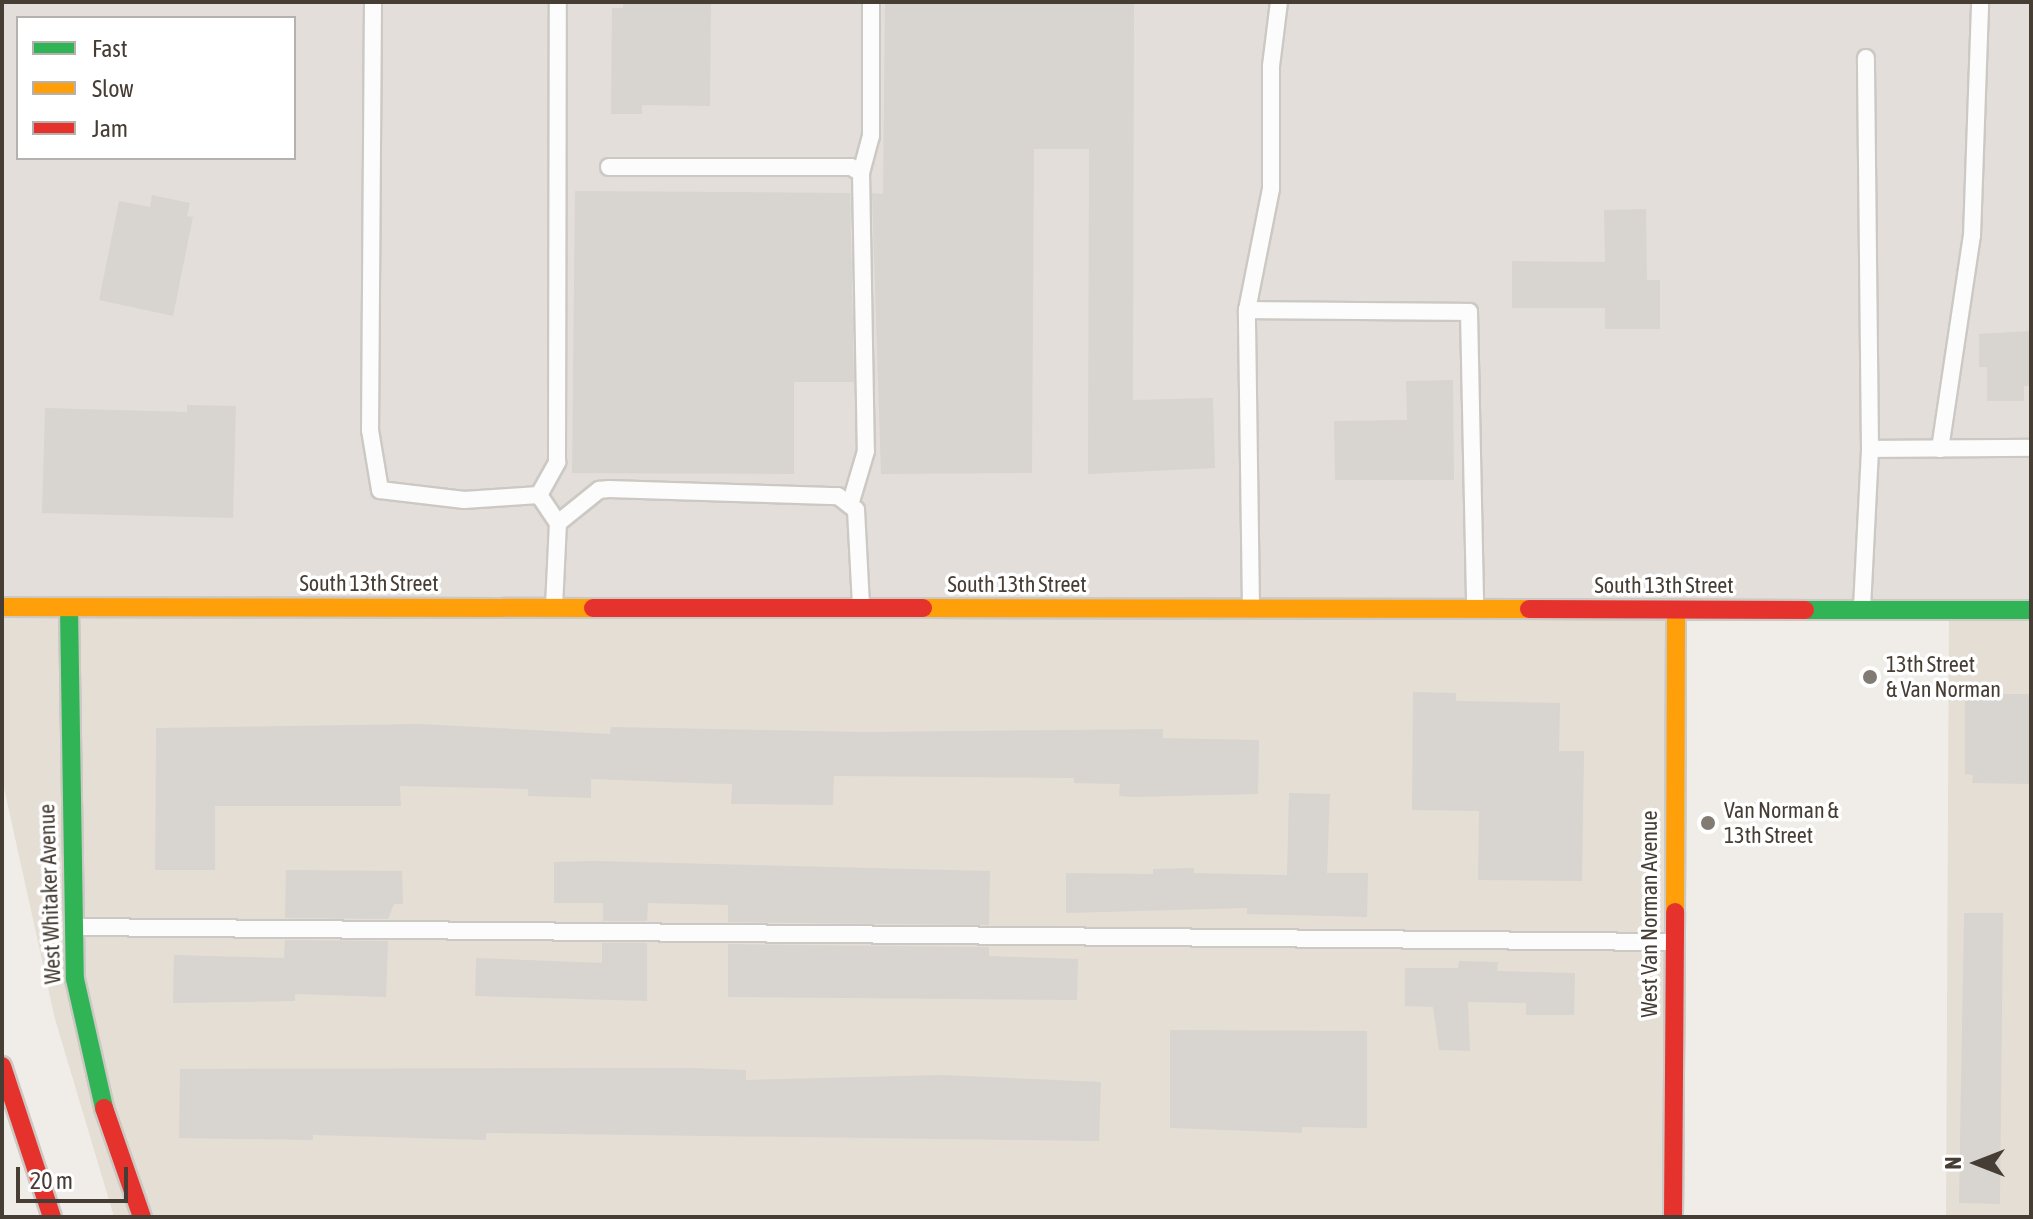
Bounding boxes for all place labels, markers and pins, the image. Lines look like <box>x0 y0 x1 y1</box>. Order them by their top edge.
place label: 13th Street & Van Norman <box>1886 651 2001 702</box>
marker: 13th Street & Van Norman <box>1861 668 1879 686</box>
place label: Van Norman & 13th Street <box>1724 797 1839 848</box>
marker: Van Norman & 13th Street <box>1699 814 1717 832</box>

